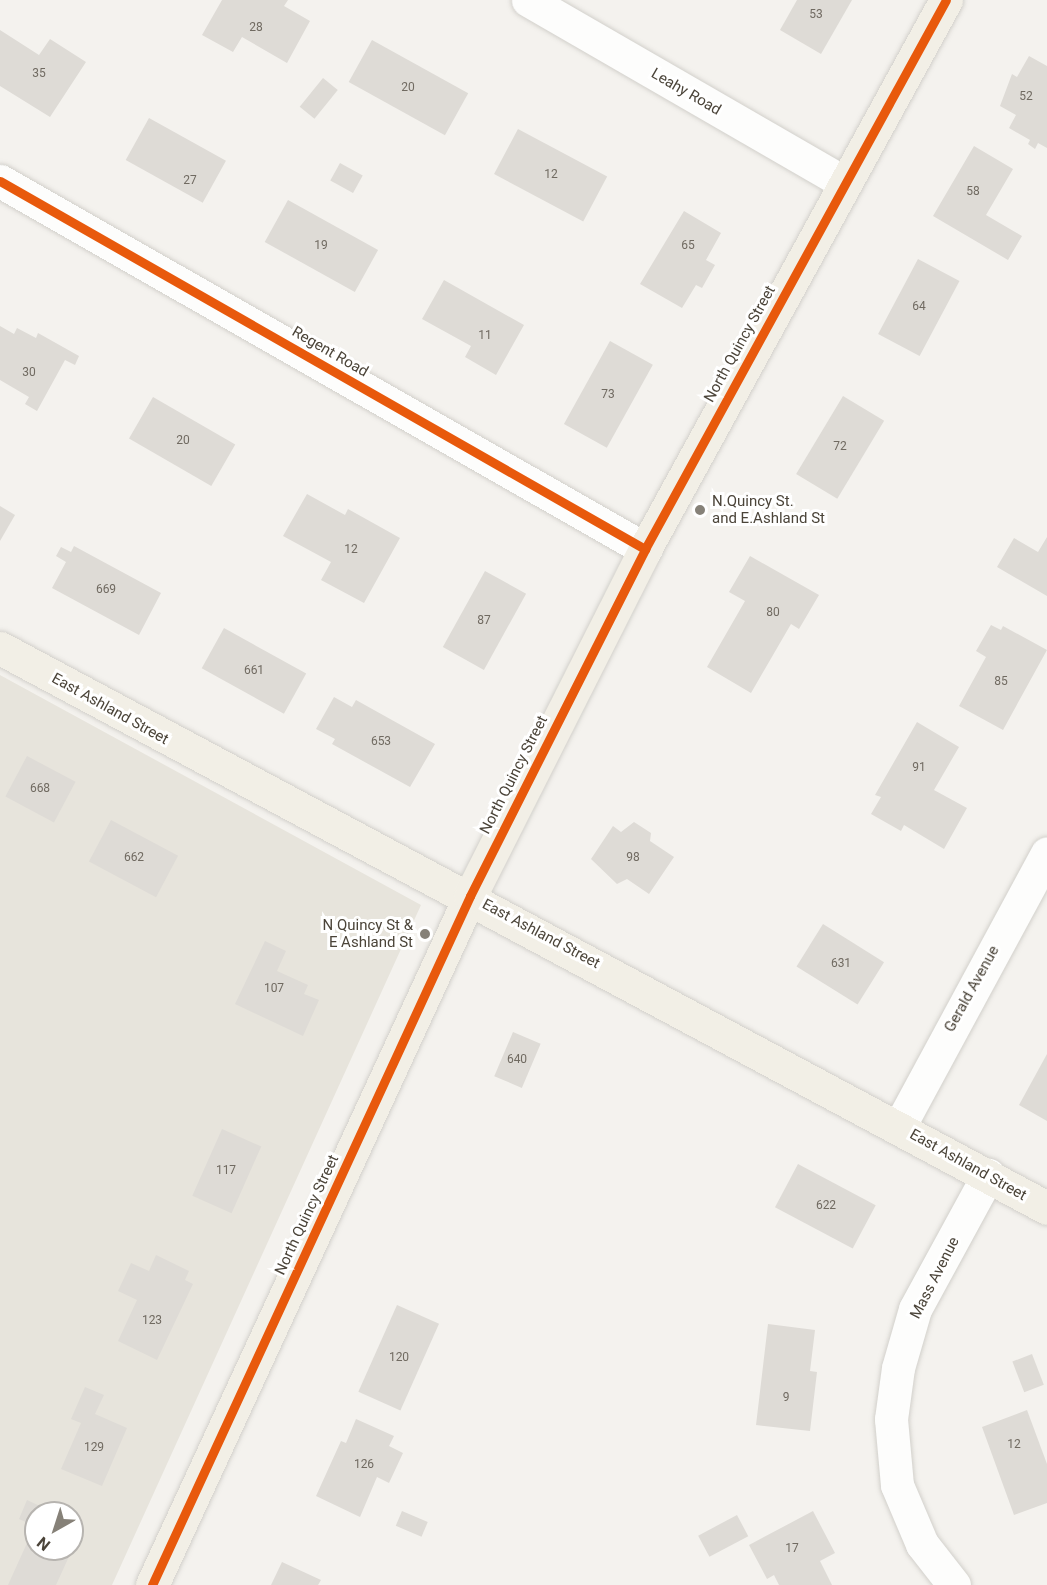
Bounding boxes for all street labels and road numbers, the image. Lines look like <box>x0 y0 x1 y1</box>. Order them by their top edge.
street label: Leahy Road <box>648 65 724 119</box>
street label: North Quincy Street <box>701 283 779 405</box>
street label: Regent Road <box>289 323 371 381</box>
street label: East Ashland Street <box>48 669 172 749</box>
street label: North Quincy Street <box>476 713 552 837</box>
street label: East Ashland Street <box>479 895 603 973</box>
street label: Gerald Avenue <box>941 943 1003 1035</box>
street label: East Ashland Street <box>906 1125 1030 1205</box>
street label: North Quincy Street <box>271 1152 343 1278</box>
street label: Mass Avenue <box>907 1234 963 1322</box>

